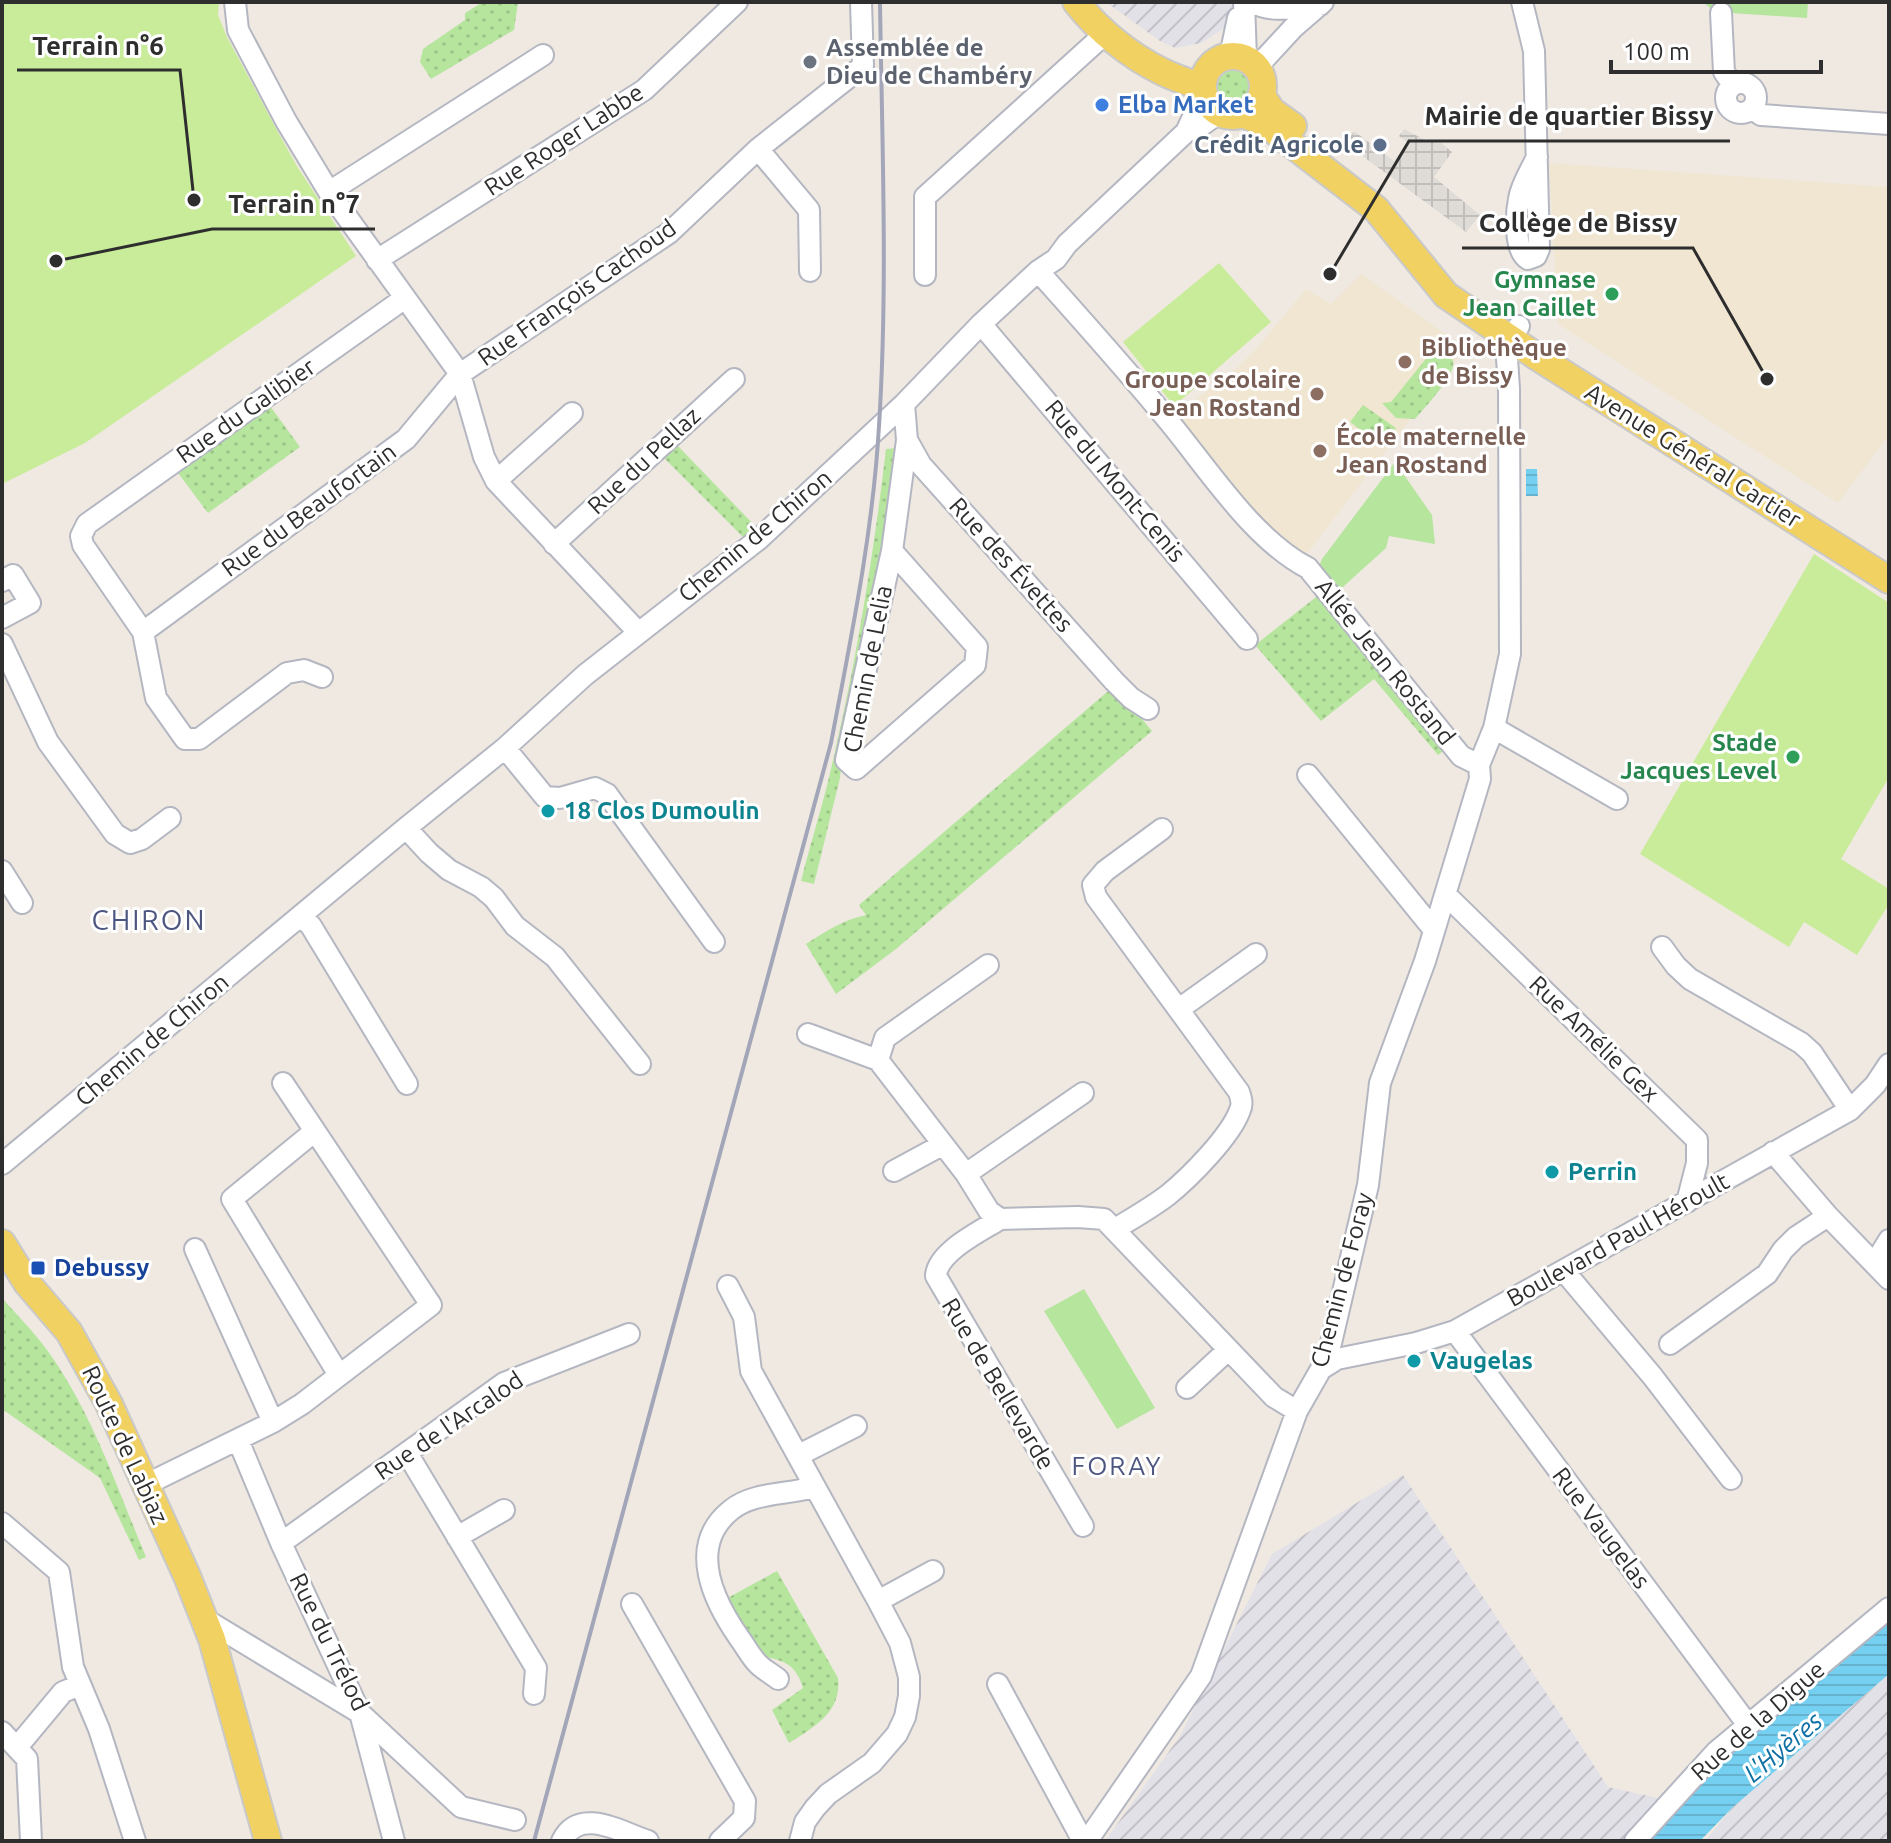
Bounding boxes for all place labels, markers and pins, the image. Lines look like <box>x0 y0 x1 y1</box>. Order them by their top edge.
callout: Terrain n°6 <box>17 20 180 70</box>
place label: Assemblée de Dieu de Chambéry <box>826 34 1032 89</box>
marker: Assemblée de Dieu de Chambéry <box>801 53 819 71</box>
place label: Elba Market <box>1118 91 1254 118</box>
callout: Mairie de quartier Bissy <box>1409 91 1730 141</box>
marker: Elba Market <box>1093 96 1111 114</box>
place label: Crédit Agricole <box>1194 131 1364 158</box>
marker: Crédit Agricole <box>1371 136 1389 154</box>
callout: Terrain n°7 <box>212 179 375 229</box>
callout: Collège de Bissy <box>1462 198 1693 248</box>
place label: Gymnase Jean Caillet <box>1463 266 1596 321</box>
marker: Gymnase Jean Caillet <box>1603 285 1621 303</box>
place label: Bibliothèque de Bissy <box>1421 334 1567 389</box>
marker: Bibliothèque de Bissy <box>1396 353 1414 371</box>
place label: Groupe scolaire Jean Rostand <box>1124 366 1301 421</box>
marker: Groupe scolaire Jean Rostand <box>1308 385 1326 403</box>
place label: École maternelle Jean Rostand <box>1336 421 1526 478</box>
marker: École maternelle Jean Rostand <box>1311 442 1329 460</box>
place label: Stade Jacques Level <box>1620 729 1777 784</box>
marker: Stade Jacques Level <box>1784 748 1802 766</box>
place label: 18 Clos Dumoulin <box>564 797 760 824</box>
marker: 18 Clos Dumoulin <box>539 802 557 820</box>
place label: Perrin <box>1568 1158 1637 1185</box>
marker: Perrin <box>1543 1163 1561 1181</box>
place label: Debussy <box>54 1254 149 1281</box>
marker: Debussy <box>29 1259 47 1277</box>
place label: Vaugelas <box>1430 1347 1533 1374</box>
marker: Vaugelas <box>1405 1352 1423 1370</box>

